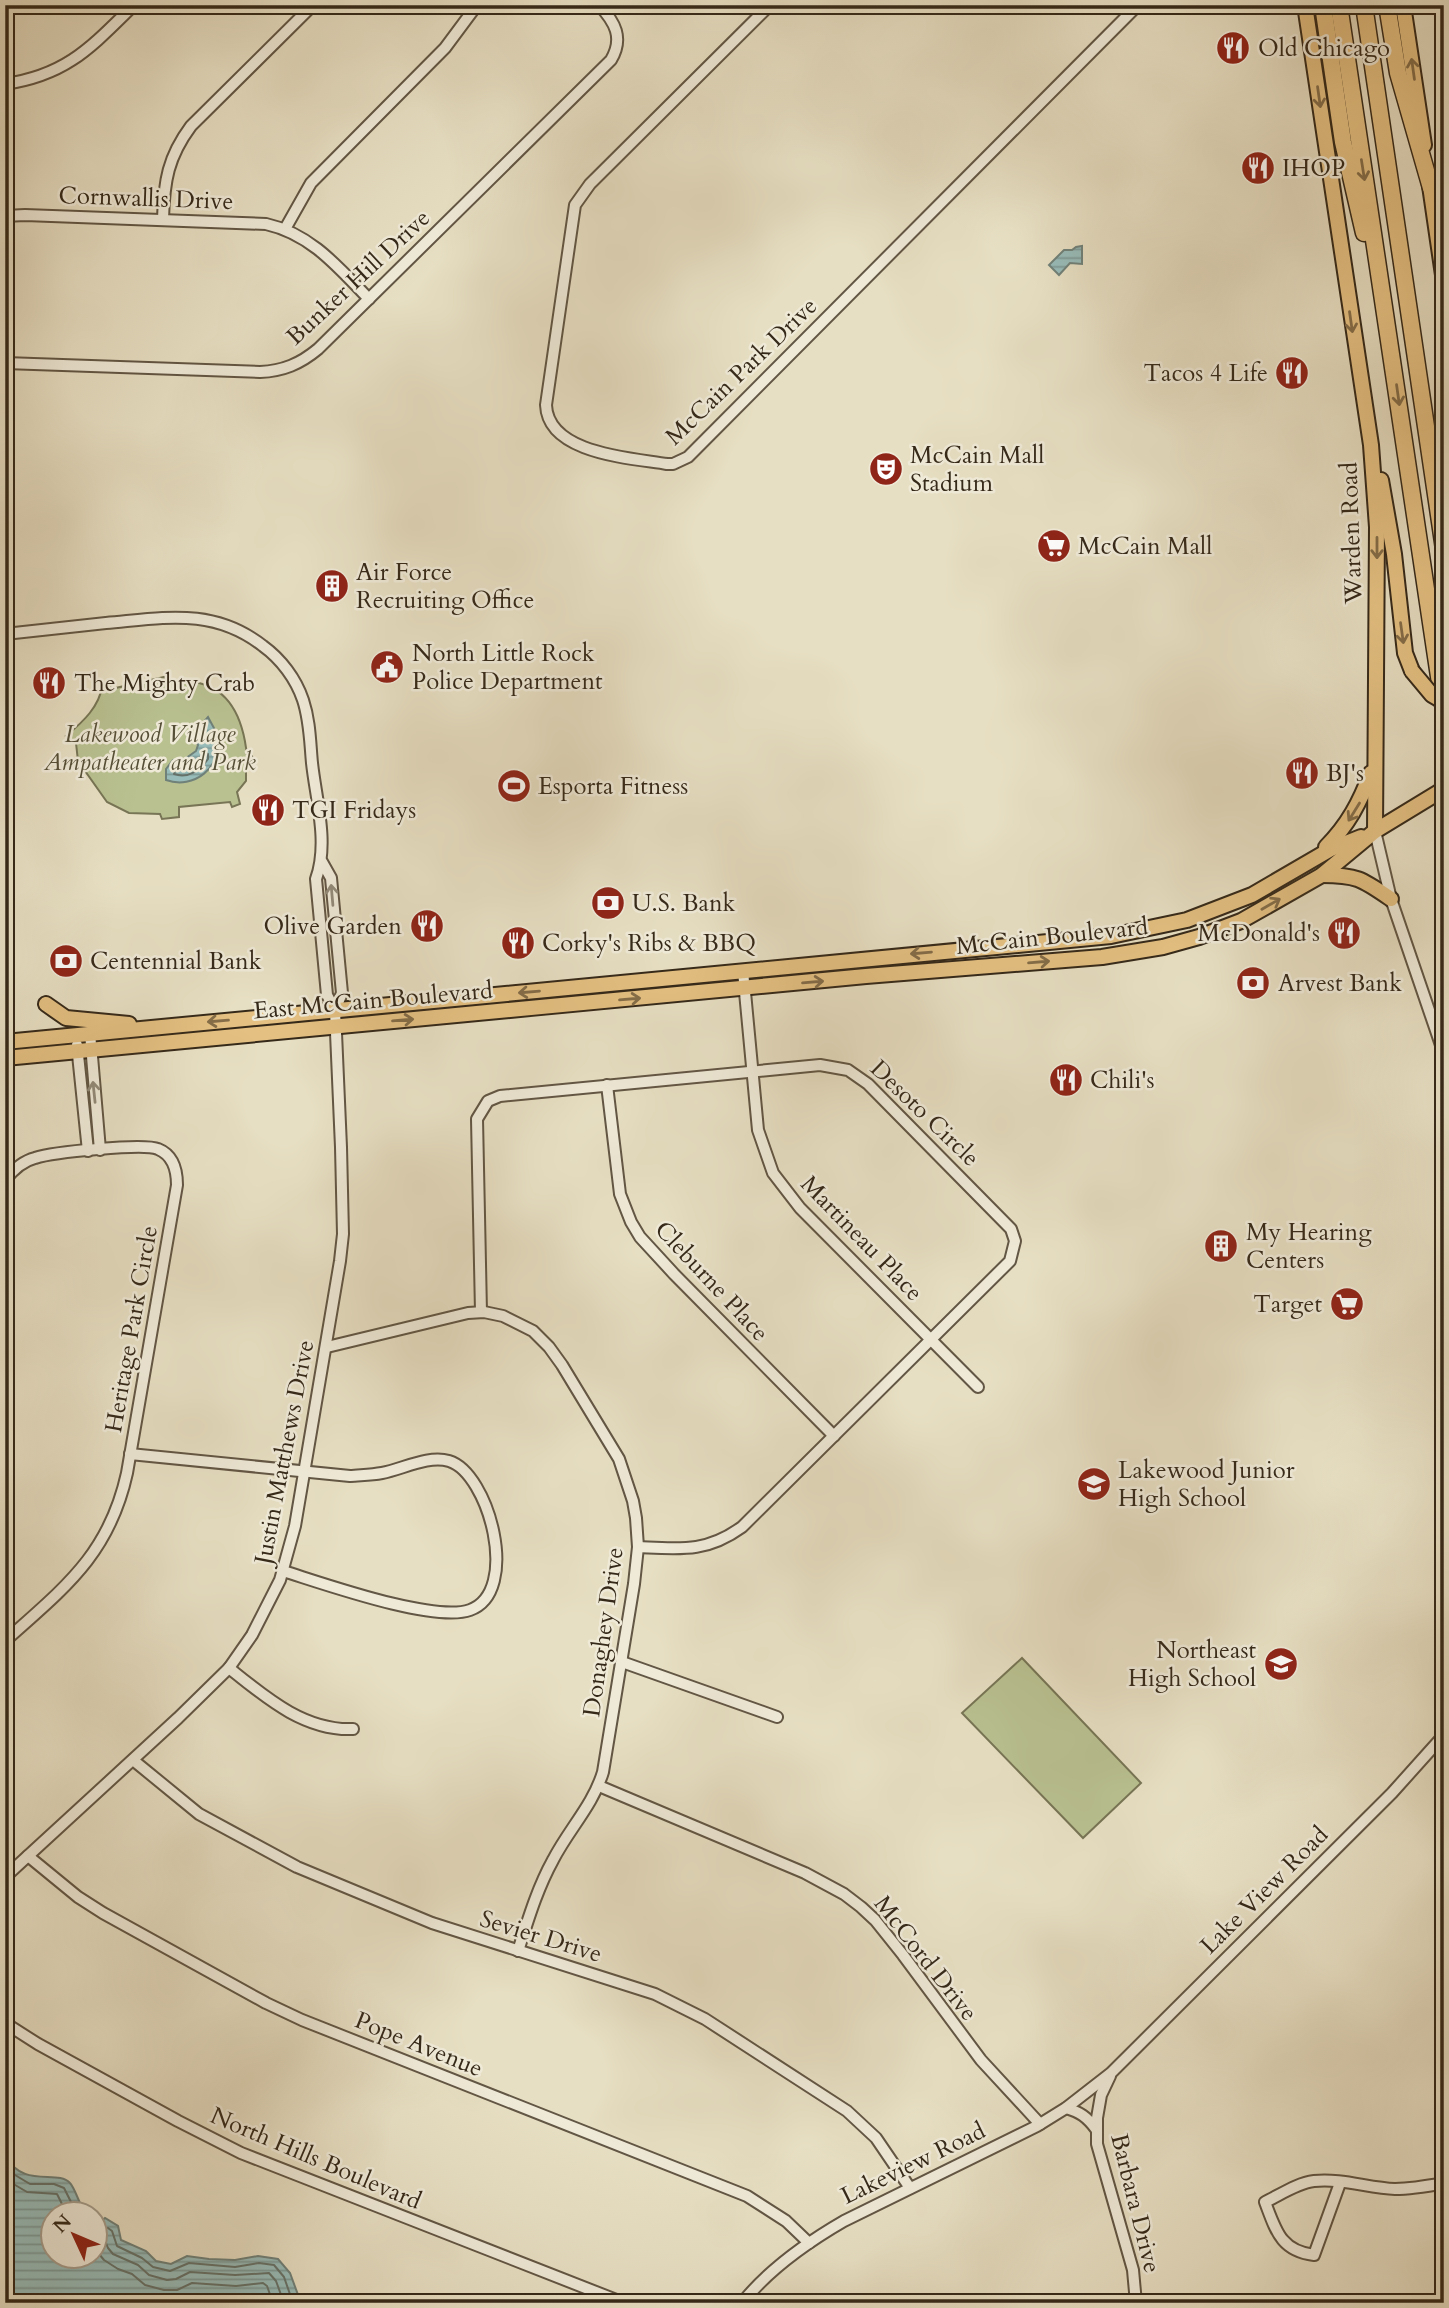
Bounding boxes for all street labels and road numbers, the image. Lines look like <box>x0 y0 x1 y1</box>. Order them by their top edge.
street label: Cornwallis Drive <box>58 179 234 218</box>
street label: Bunker Hill Drive <box>279 202 437 353</box>
street label: McCain Park Drive <box>658 290 825 453</box>
street label: Warden Road <box>1333 461 1371 606</box>
street label: McCain Boulevard <box>955 910 1150 963</box>
street label: East McCain Boulevard <box>252 974 494 1027</box>
street label: Desoto Circle <box>863 1053 987 1174</box>
street label: Martineau Place <box>793 1168 930 1308</box>
street label: Cleburne Place <box>647 1214 776 1349</box>
street label: Heritage Park Circle <box>97 1223 166 1435</box>
street label: Justin Matthews Drive <box>246 1337 322 1570</box>
street label: Donaghey Drive <box>575 1545 632 1719</box>
street label: Lake View Road <box>1193 1819 1336 1962</box>
street label: McCord Drive <box>866 1889 985 2028</box>
street label: Sevier Drive <box>476 1902 606 1971</box>
street label: Pope Avenue <box>350 2004 488 2085</box>
street label: North Hills Boulevard <box>205 2099 427 2218</box>
street label: Lakeview Road <box>835 2114 991 2213</box>
street label: Barbara Drive <box>1102 2130 1169 2276</box>

